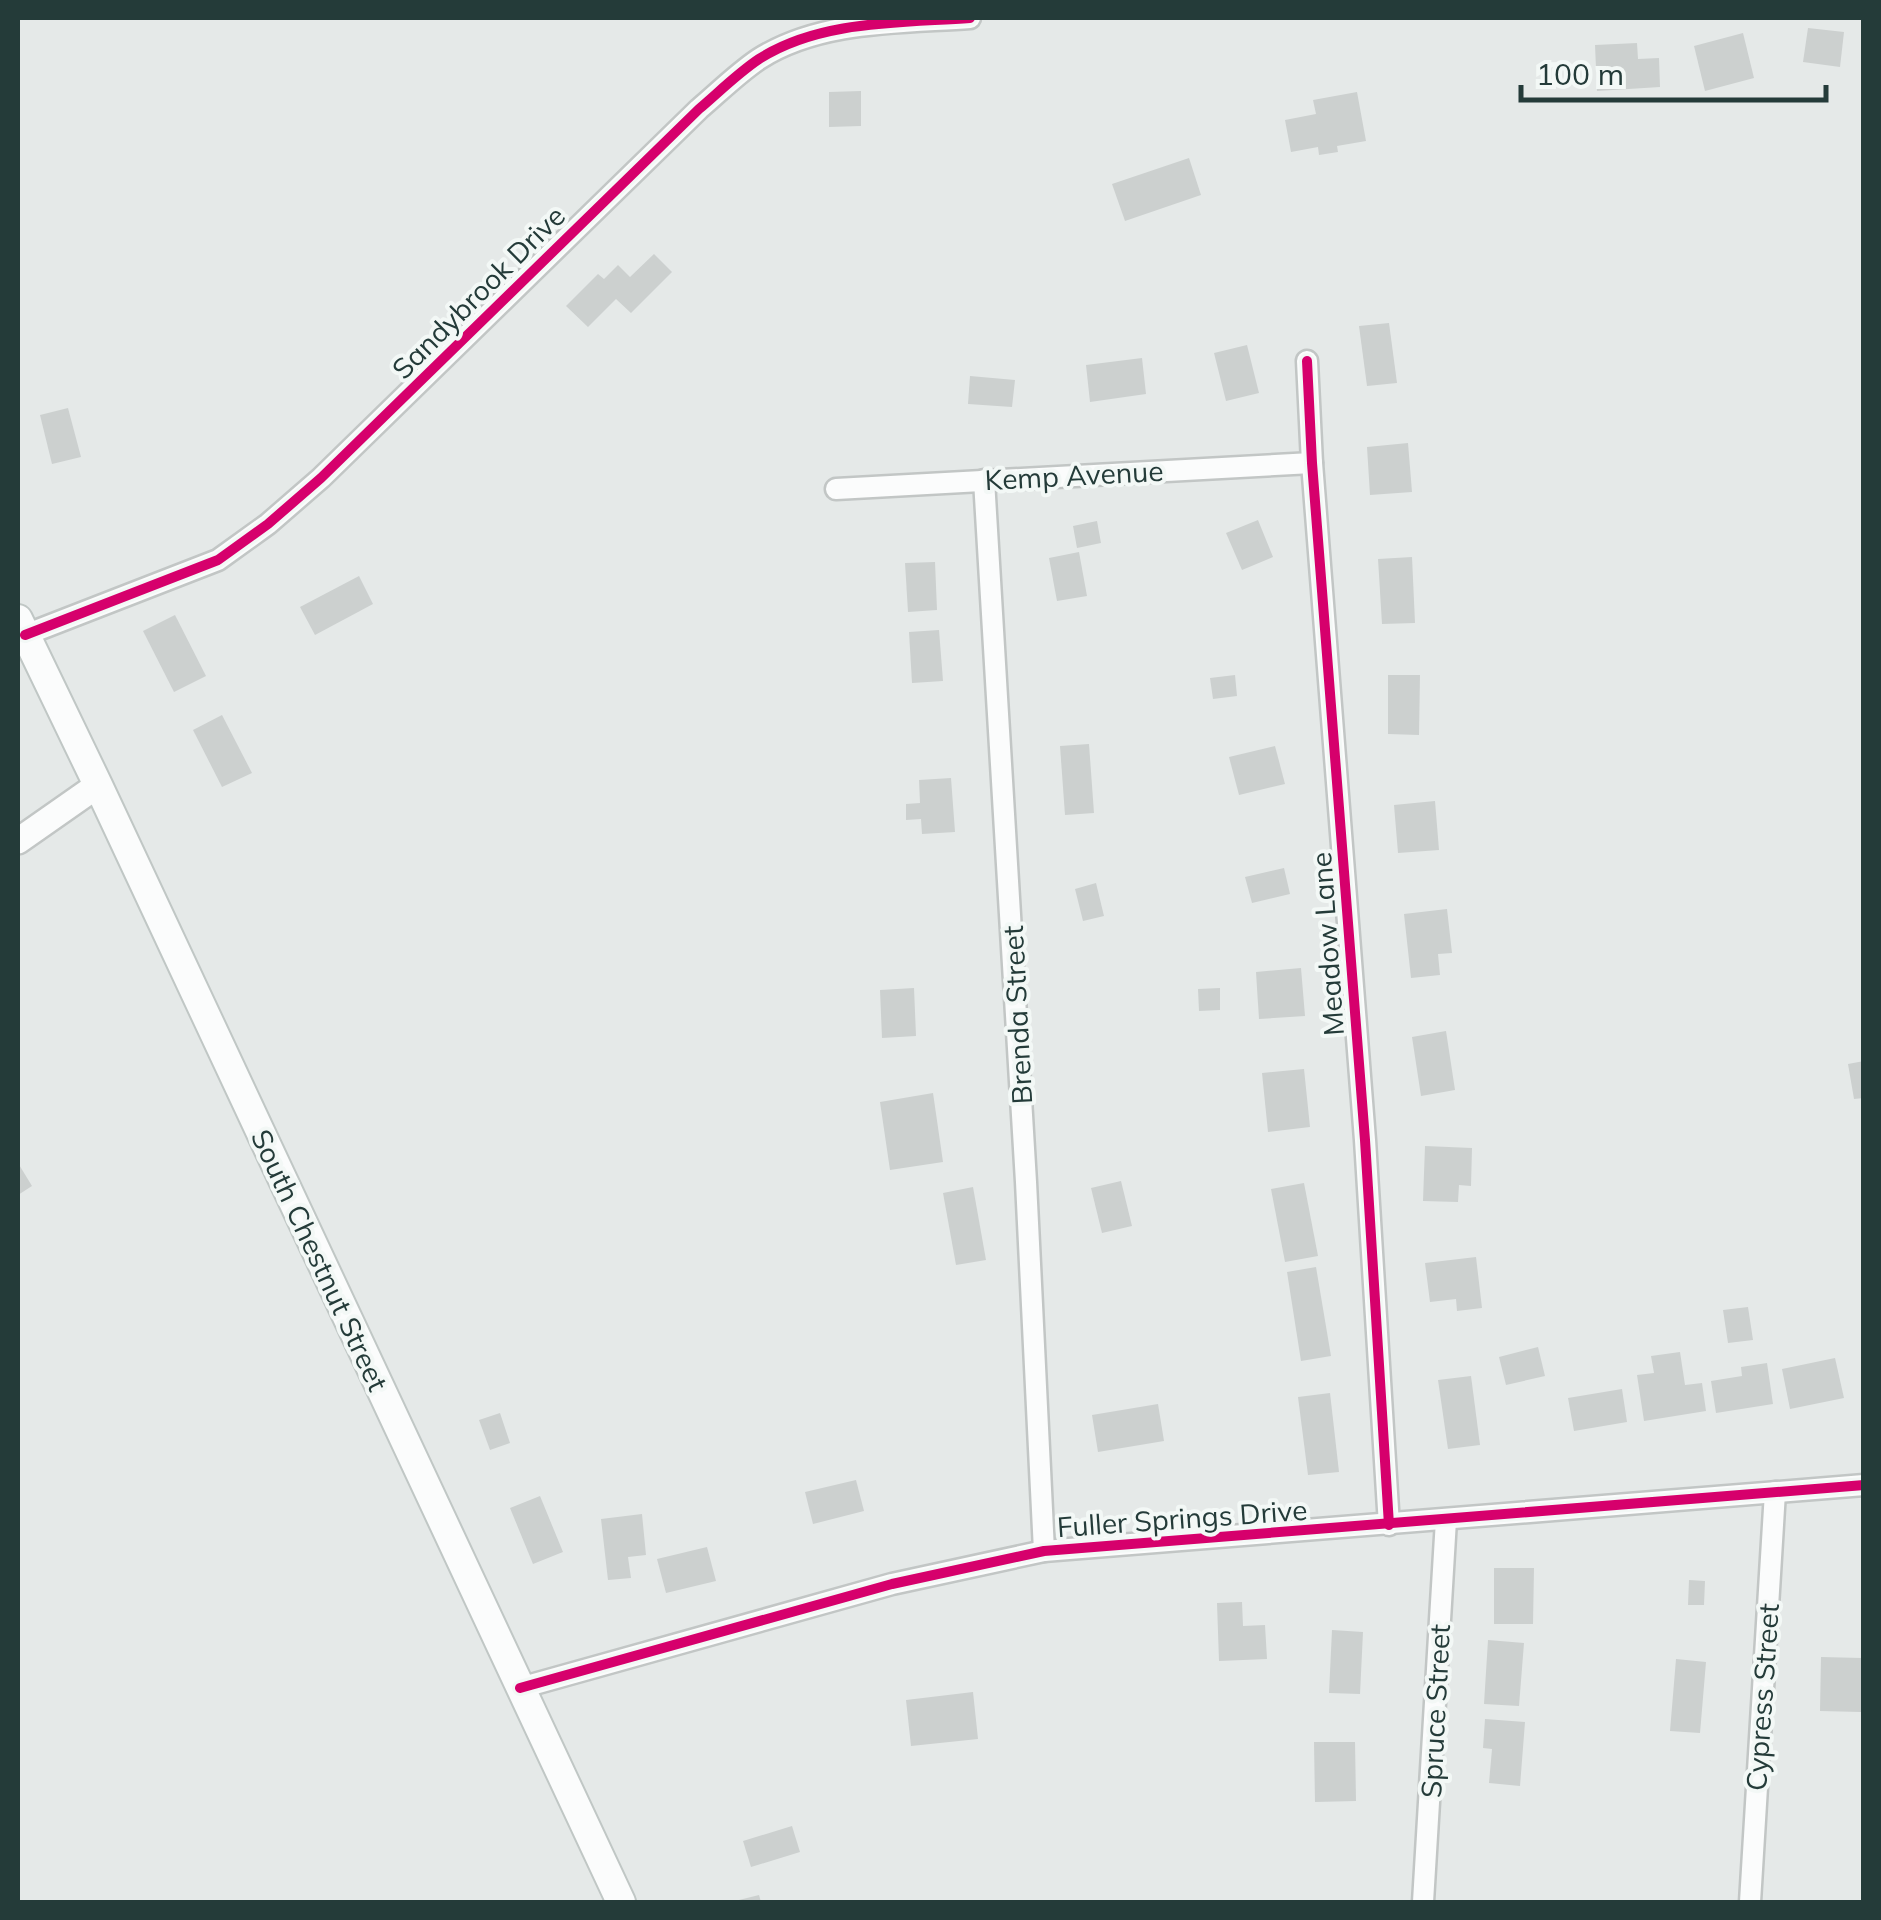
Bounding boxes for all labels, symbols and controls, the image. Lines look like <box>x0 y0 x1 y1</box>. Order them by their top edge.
scale bar <box>1521 40 1826 102</box>
text: 100 m <box>1536 55 1624 93</box>
street label: Sandybrook Drive <box>384 198 572 386</box>
street label: Kemp Avenue <box>984 453 1164 497</box>
street label: Meadow Lane <box>1303 851 1351 1037</box>
street label: Brenda Street <box>995 925 1039 1105</box>
street label: South Chestnut Street <box>244 1124 396 1397</box>
street label: Fuller Springs Drive <box>1056 1492 1308 1544</box>
street label: Cypress Street <box>1738 1602 1786 1792</box>
street label: Spruce Street <box>1413 1623 1457 1799</box>

